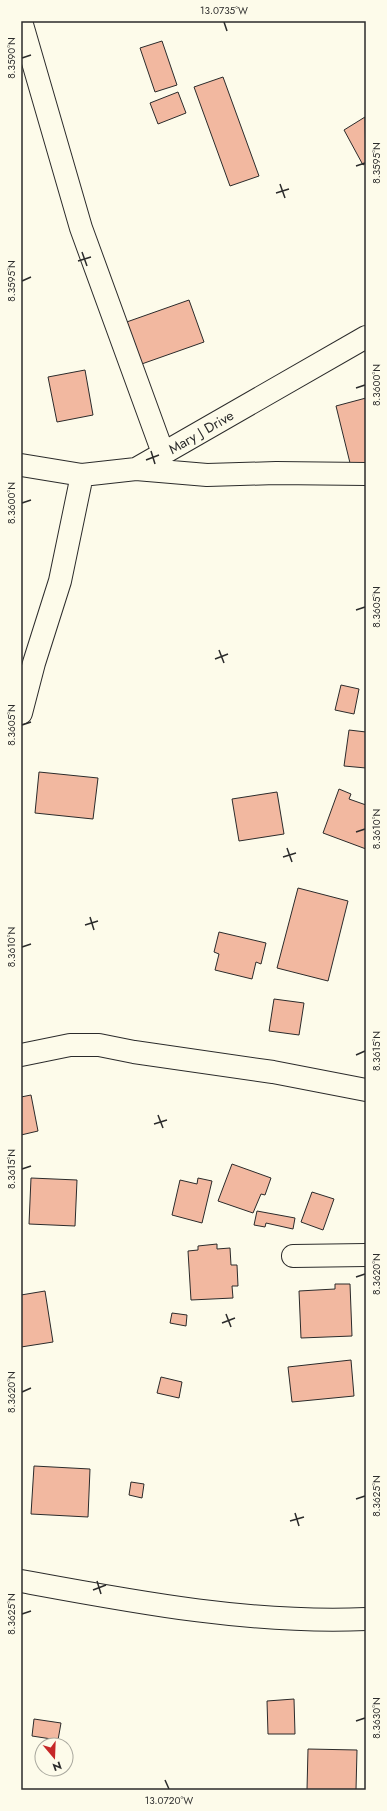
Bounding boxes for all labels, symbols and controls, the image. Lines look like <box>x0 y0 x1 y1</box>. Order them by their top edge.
text: 13.0735°W <box>200 3 248 18</box>
text: 8.3590°N <box>4 37 19 79</box>
text: 8.3595°N <box>369 142 384 184</box>
text: 8.3595°N <box>4 260 19 302</box>
text: 8.3600°N <box>369 364 384 406</box>
street label: Mary J Drive <box>165 405 237 459</box>
text: 8.3600°N <box>4 482 19 524</box>
text: 8.3605°N <box>369 586 384 628</box>
text: 8.3605°N <box>4 704 19 746</box>
text: 8.3610°N <box>369 809 384 849</box>
text: 8.3610°N <box>4 927 19 967</box>
text: 8.3615°N <box>369 1031 384 1071</box>
text: 8.3615°N <box>4 1149 19 1189</box>
text: 8.3620°N <box>369 1253 384 1295</box>
text: 8.3620°N <box>4 1371 19 1413</box>
text: 8.3625°N <box>369 1475 384 1517</box>
text: 8.3625°N <box>4 1593 19 1635</box>
text: 8.3630°N <box>369 1697 384 1739</box>
north arrow <box>34 1737 74 1777</box>
text: N <box>51 1757 64 1775</box>
text: 13.0720°W <box>145 1793 193 1808</box>

